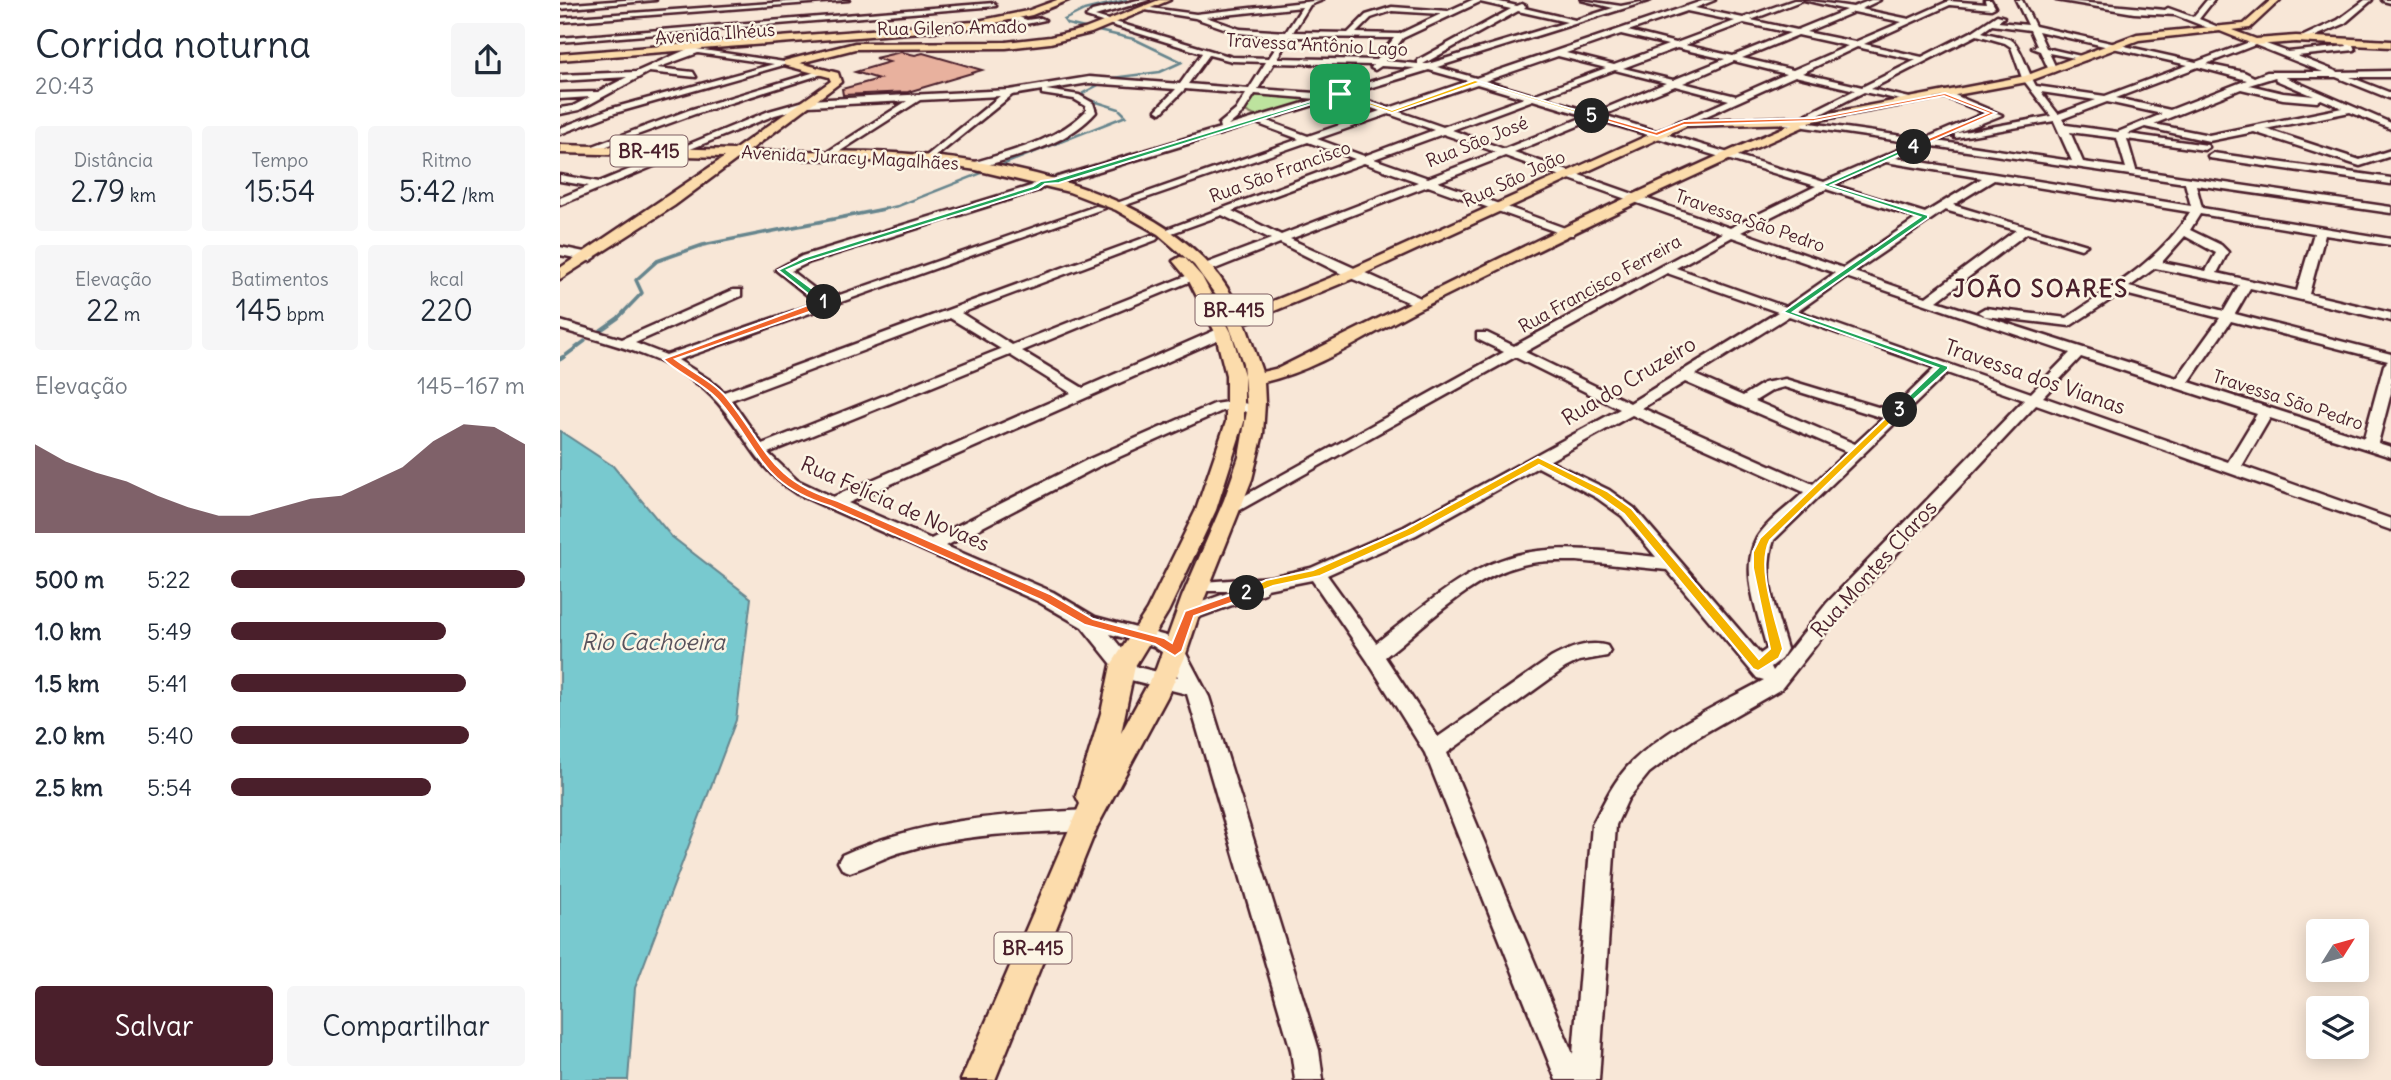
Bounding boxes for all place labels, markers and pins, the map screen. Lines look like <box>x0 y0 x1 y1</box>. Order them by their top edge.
pin <box>1310 64 1370 124</box>
pin: 5 <box>1574 99 1610 134</box>
pin: 4 <box>1896 130 1932 164</box>
pin: 1 <box>806 284 842 320</box>
pin: 3 <box>1882 392 1918 428</box>
pin: 2 <box>1230 576 1264 610</box>

